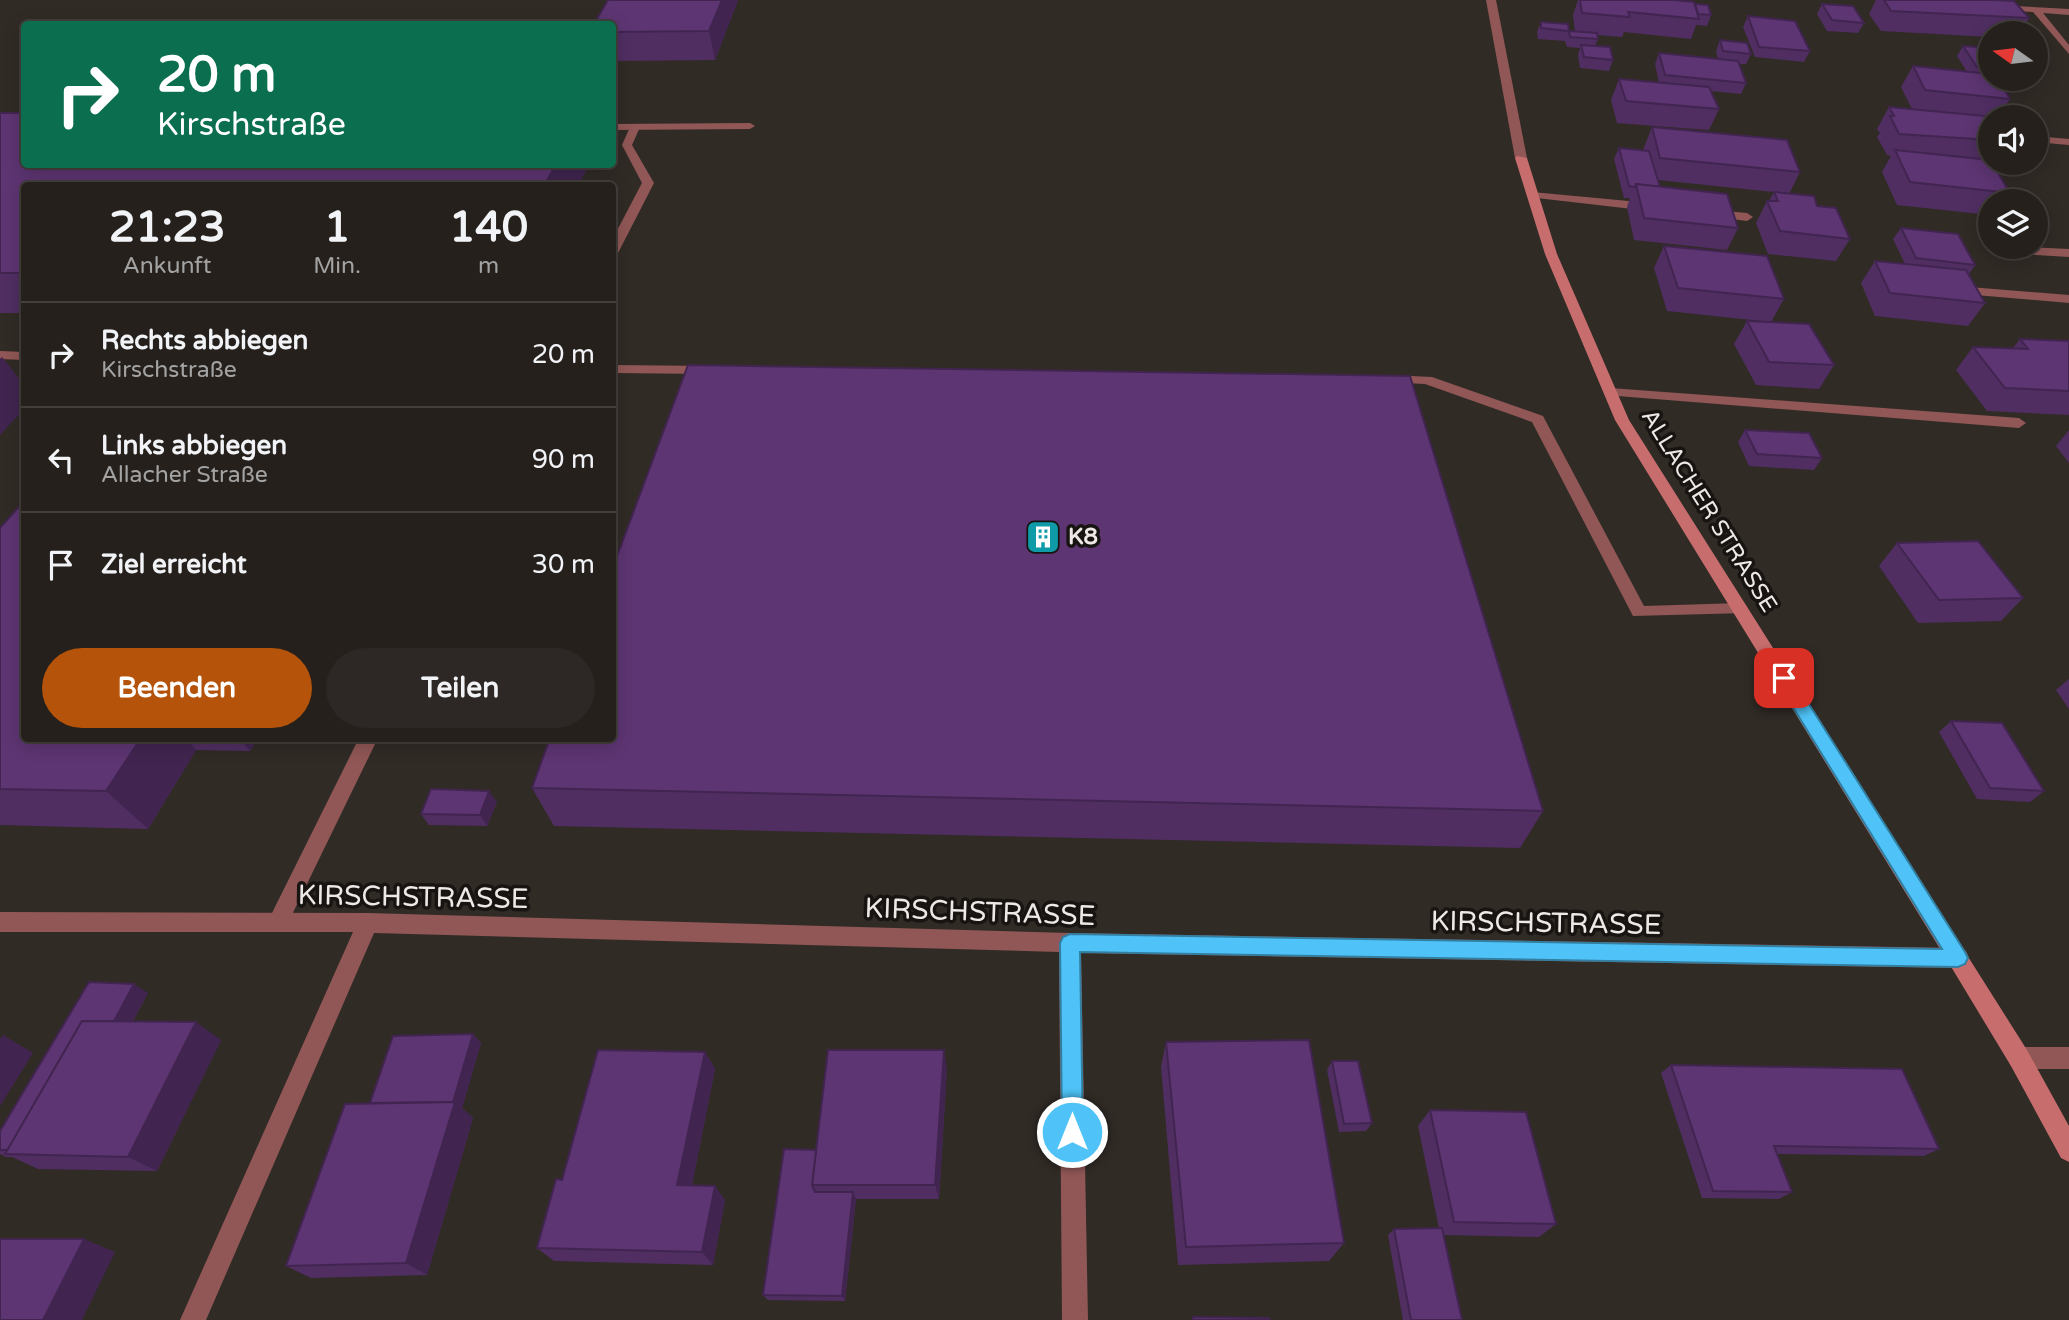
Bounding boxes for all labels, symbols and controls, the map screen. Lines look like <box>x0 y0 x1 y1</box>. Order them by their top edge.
north arrow <box>1978 21 2048 91</box>
map controls <box>1978 21 2048 259</box>
text: 20 m <box>157 46 276 105</box>
icon: right <box>42 49 133 140</box>
button: sound <box>1978 105 2048 175</box>
text: Kirschstraße <box>157 106 346 144</box>
button: layers <box>1978 189 2048 259</box>
text: 21:23 <box>109 202 225 253</box>
text: 1 <box>324 202 350 253</box>
text: 140 <box>449 202 528 253</box>
text: Ankunft <box>123 252 211 280</box>
text: Min. <box>313 252 361 280</box>
text: m <box>478 252 499 280</box>
text: Rechts abbiegen <box>101 325 308 356</box>
icon: right <box>42 336 80 374</box>
text: 20 m <box>532 339 595 370</box>
text: Kirschstraße <box>101 356 237 384</box>
street label: ALLACHER STRASSE <box>1635 404 1783 618</box>
text: Links abbiegen <box>101 430 287 461</box>
icon: left <box>42 441 80 479</box>
text: 90 m <box>532 444 595 475</box>
text: Allacher Straße <box>101 461 268 489</box>
building icon: K8 <box>1024 518 1062 556</box>
place label: K8 <box>1068 523 1098 551</box>
icon: arrive <box>42 546 80 584</box>
text: Ziel erreicht <box>101 549 247 580</box>
text: 30 m <box>532 549 595 580</box>
button: Beenden <box>42 648 312 728</box>
button: Teilen <box>326 648 595 728</box>
pin <box>1754 648 1814 708</box>
icon: arrive <box>1765 659 1803 697</box>
street label: KIRSCHSTRASSE <box>297 878 529 916</box>
street label: KIRSCHSTRASSE <box>864 891 1096 933</box>
street label: KIRSCHSTRASSE <box>1430 904 1662 942</box>
position arrow <box>1035 1095 1109 1169</box>

